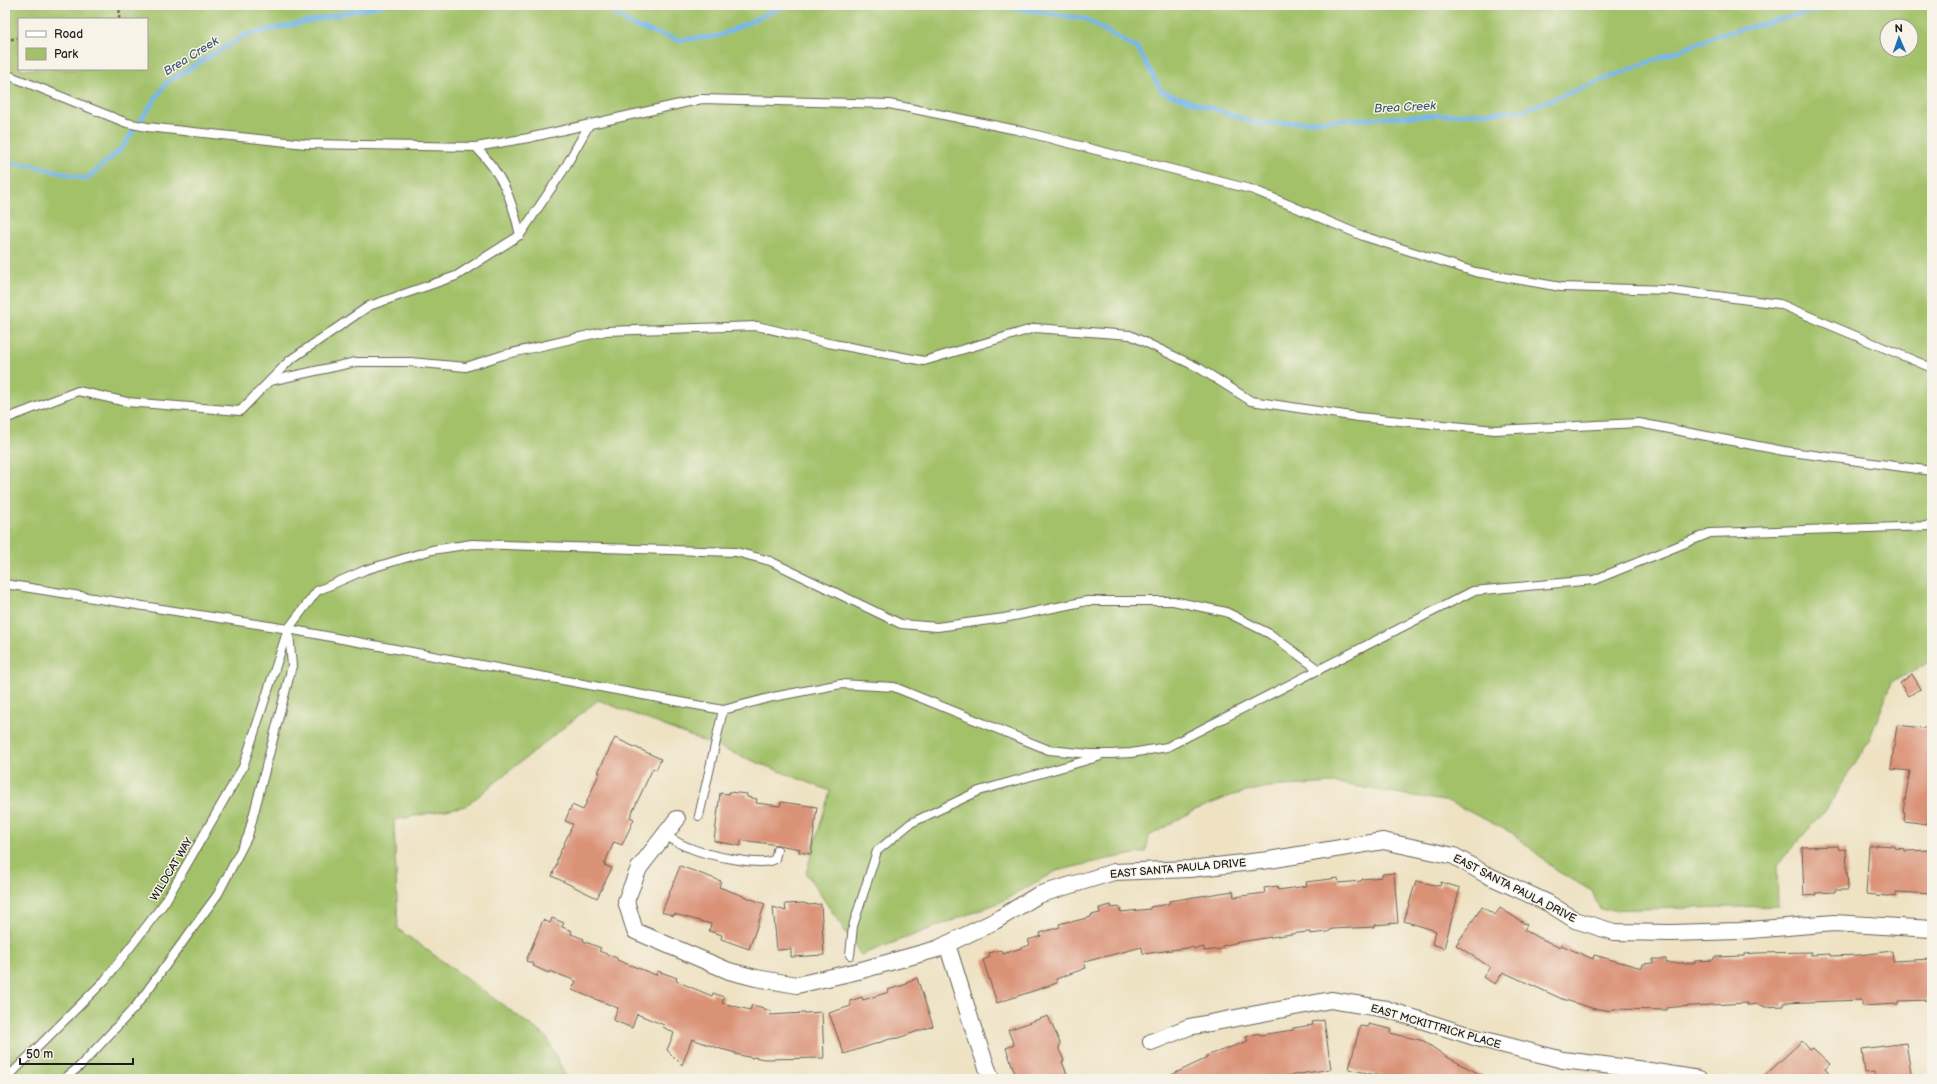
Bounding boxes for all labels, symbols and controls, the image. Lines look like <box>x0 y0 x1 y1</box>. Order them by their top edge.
legend <box>18 18 148 70</box>
north arrow <box>1879 18 1919 58</box>
text: N <box>1894 22 1903 35</box>
text: Road <box>54 27 83 42</box>
water label: Brea Creek <box>161 33 222 79</box>
text: Park <box>54 47 78 62</box>
water label: Brea Creek <box>1374 98 1437 117</box>
street label: WILDCAT WAY <box>147 835 196 903</box>
street label: EAST SANTA PAULA DRIVE <box>1451 852 1579 925</box>
street label: EAST SANTA PAULA DRIVE <box>1109 856 1247 881</box>
street label: EAST MCKITTRICK PLACE <box>1369 1002 1502 1051</box>
scale bar <box>20 1040 133 1066</box>
text: 50 m <box>26 1047 53 1062</box>

